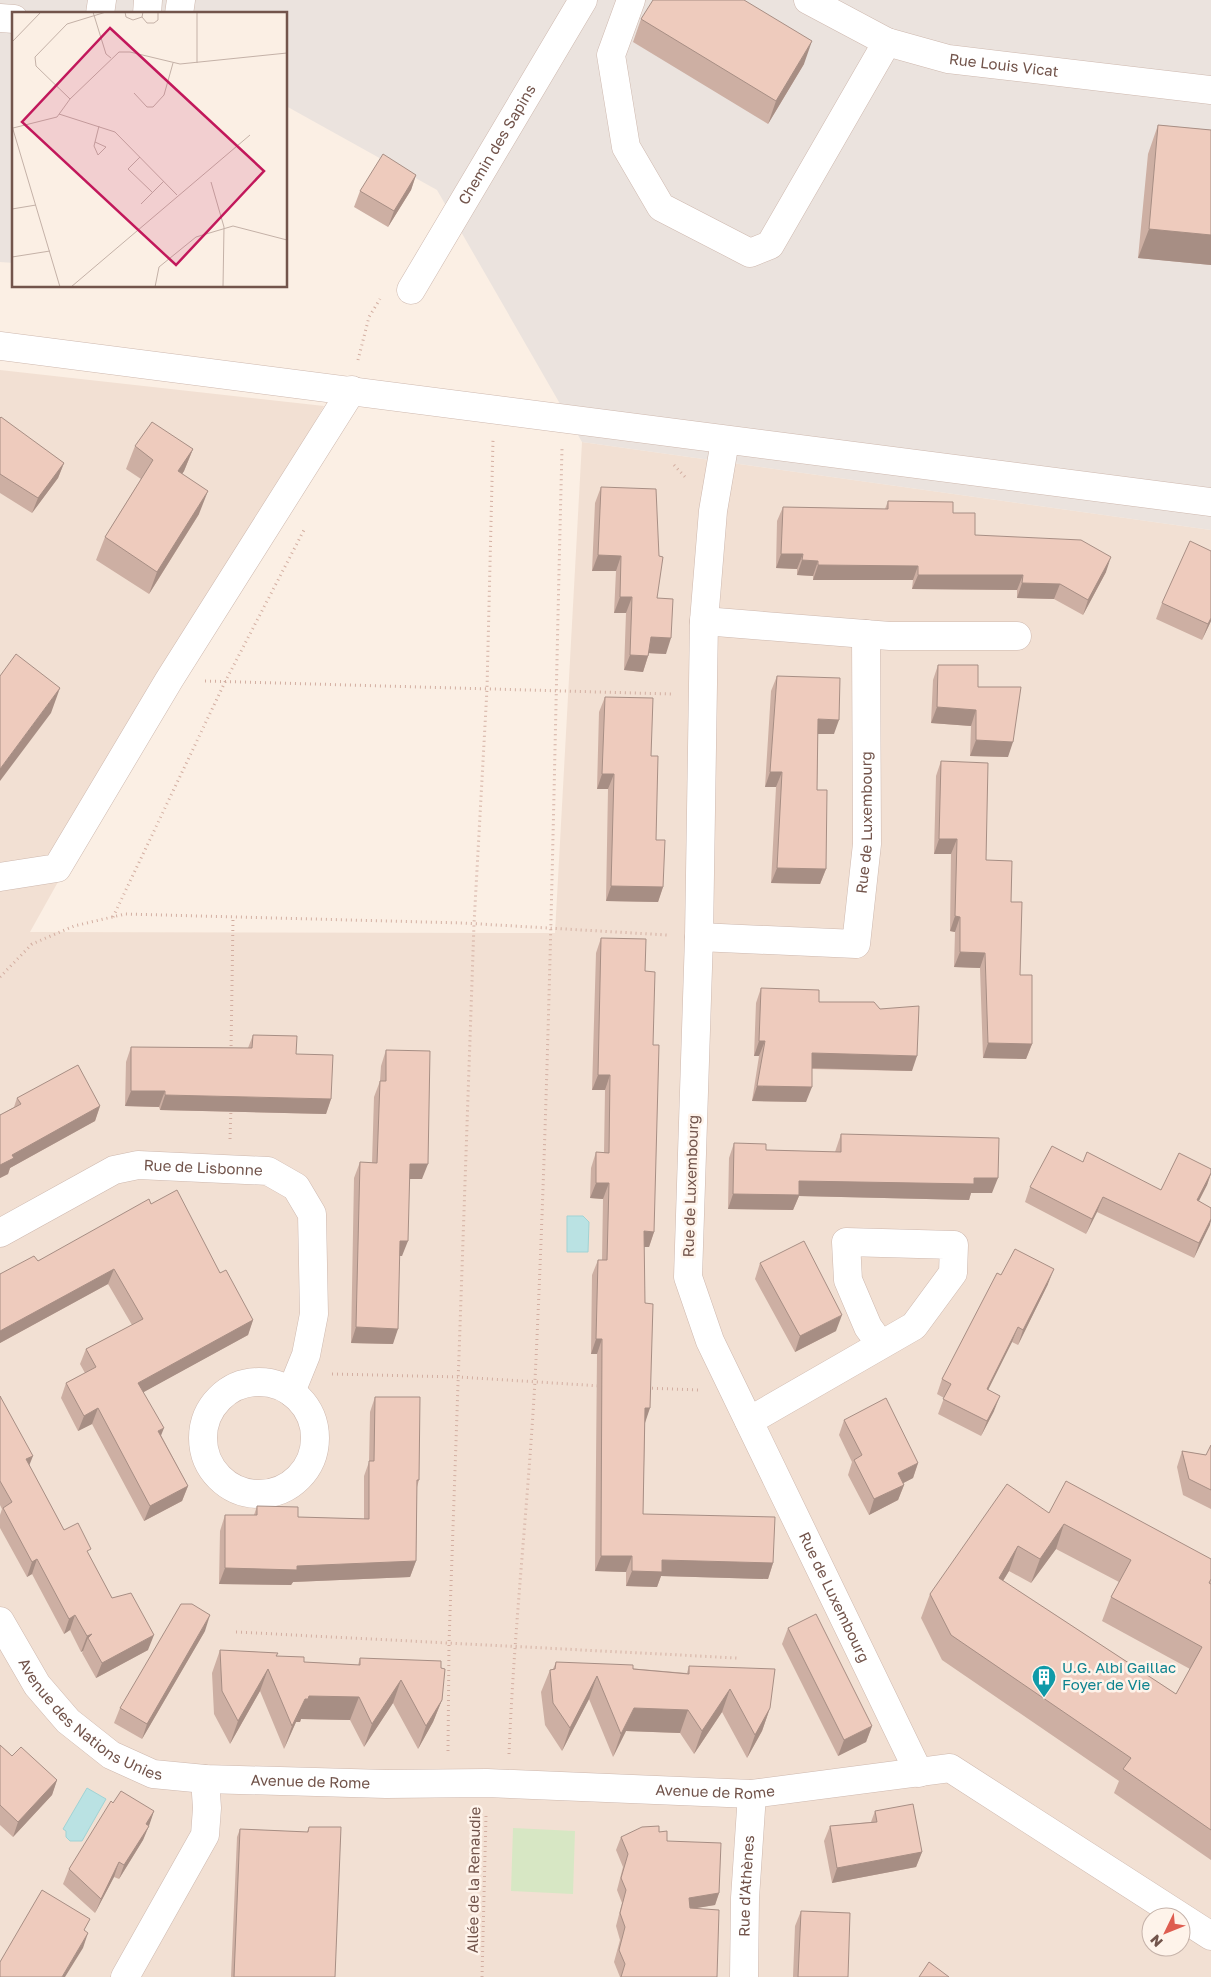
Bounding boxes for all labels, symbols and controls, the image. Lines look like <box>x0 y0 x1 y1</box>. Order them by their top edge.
inset map <box>12 12 288 288</box>
street label: Rue Louis Vicat <box>948 49 1060 80</box>
street label: Chemin des Sapins <box>454 81 539 207</box>
street label: Rue de Luxembourg <box>852 751 875 895</box>
street label: Rue de Luxembourg <box>679 1114 701 1258</box>
street label: Rue de Lisbonne <box>143 1155 263 1179</box>
street label: Rue de Luxembourg <box>796 1529 874 1665</box>
street label: Avenue des Nations Unies <box>15 1655 163 1783</box>
place label: U.G. Albi Gaillac Foyer de Vie <box>1062 1658 1176 1693</box>
building icon: U.G. Albi Gaillac Foyer de Vie <box>1031 1664 1057 1698</box>
street label: Avenue de Rome <box>250 1770 371 1792</box>
street label: Avenue de Rome <box>655 1780 776 1802</box>
street label: Allée de la Renaudie <box>463 1806 483 1953</box>
street label: Rue d'Athènes <box>735 1834 757 1937</box>
north arrow <box>1141 1907 1191 1957</box>
text: N <box>1146 1932 1166 1951</box>

